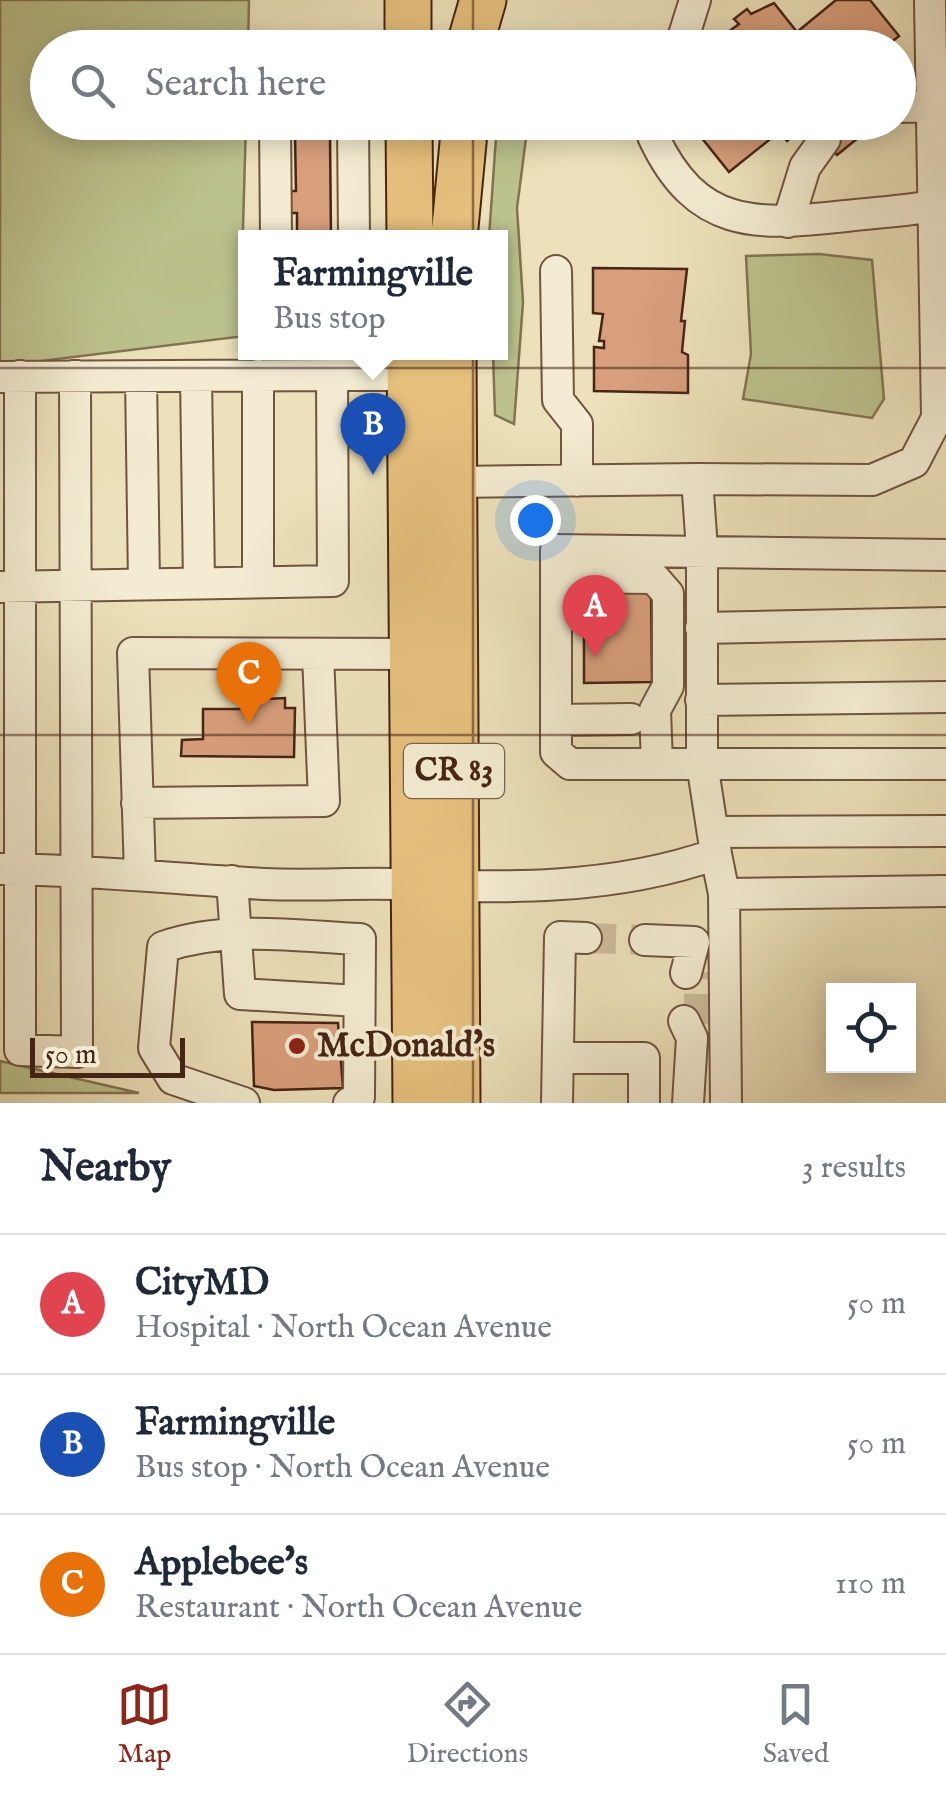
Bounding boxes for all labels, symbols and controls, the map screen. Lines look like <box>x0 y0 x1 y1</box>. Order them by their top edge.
search box <box>30 30 916 140</box>
icon: search <box>65 58 120 113</box>
text: Search here <box>145 61 326 109</box>
popup <box>238 230 508 360</box>
text: Farmingville <box>273 251 473 299</box>
text: Bus stop <box>273 299 386 340</box>
pin: B <box>340 392 406 475</box>
your location <box>510 495 561 546</box>
pin: A <box>562 574 628 657</box>
pin: C <box>216 642 282 724</box>
road number: CR 83 <box>404 744 504 798</box>
map controls <box>826 983 916 1073</box>
button: locate <box>826 983 916 1073</box>
place label: McDonald's <box>317 1024 495 1069</box>
scale bar <box>30 1033 185 1078</box>
marker: McDonald's <box>286 1035 308 1057</box>
text: 50 m <box>45 1038 97 1073</box>
text: Nearby <box>40 1142 171 1195</box>
text: 3 results <box>802 1148 906 1189</box>
text: CityMD <box>135 1260 269 1308</box>
text: A <box>62 1284 83 1325</box>
text: 50 m <box>847 1284 906 1325</box>
text: Hospital · North Ocean Avenue <box>135 1308 552 1349</box>
text: Farmingville <box>135 1400 335 1448</box>
text: B <box>62 1424 83 1465</box>
text: 50 m <box>847 1424 906 1465</box>
text: Bus stop · North Ocean Avenue <box>135 1448 550 1489</box>
text: Applebee's <box>135 1540 308 1588</box>
text: C <box>61 1564 84 1605</box>
text: 110 m <box>835 1564 906 1605</box>
text: Restaurant · North Ocean Avenue <box>135 1588 582 1629</box>
tab: Map <box>117 1677 172 1772</box>
tab: Directions <box>406 1677 528 1772</box>
tab: Saved <box>763 1677 829 1772</box>

